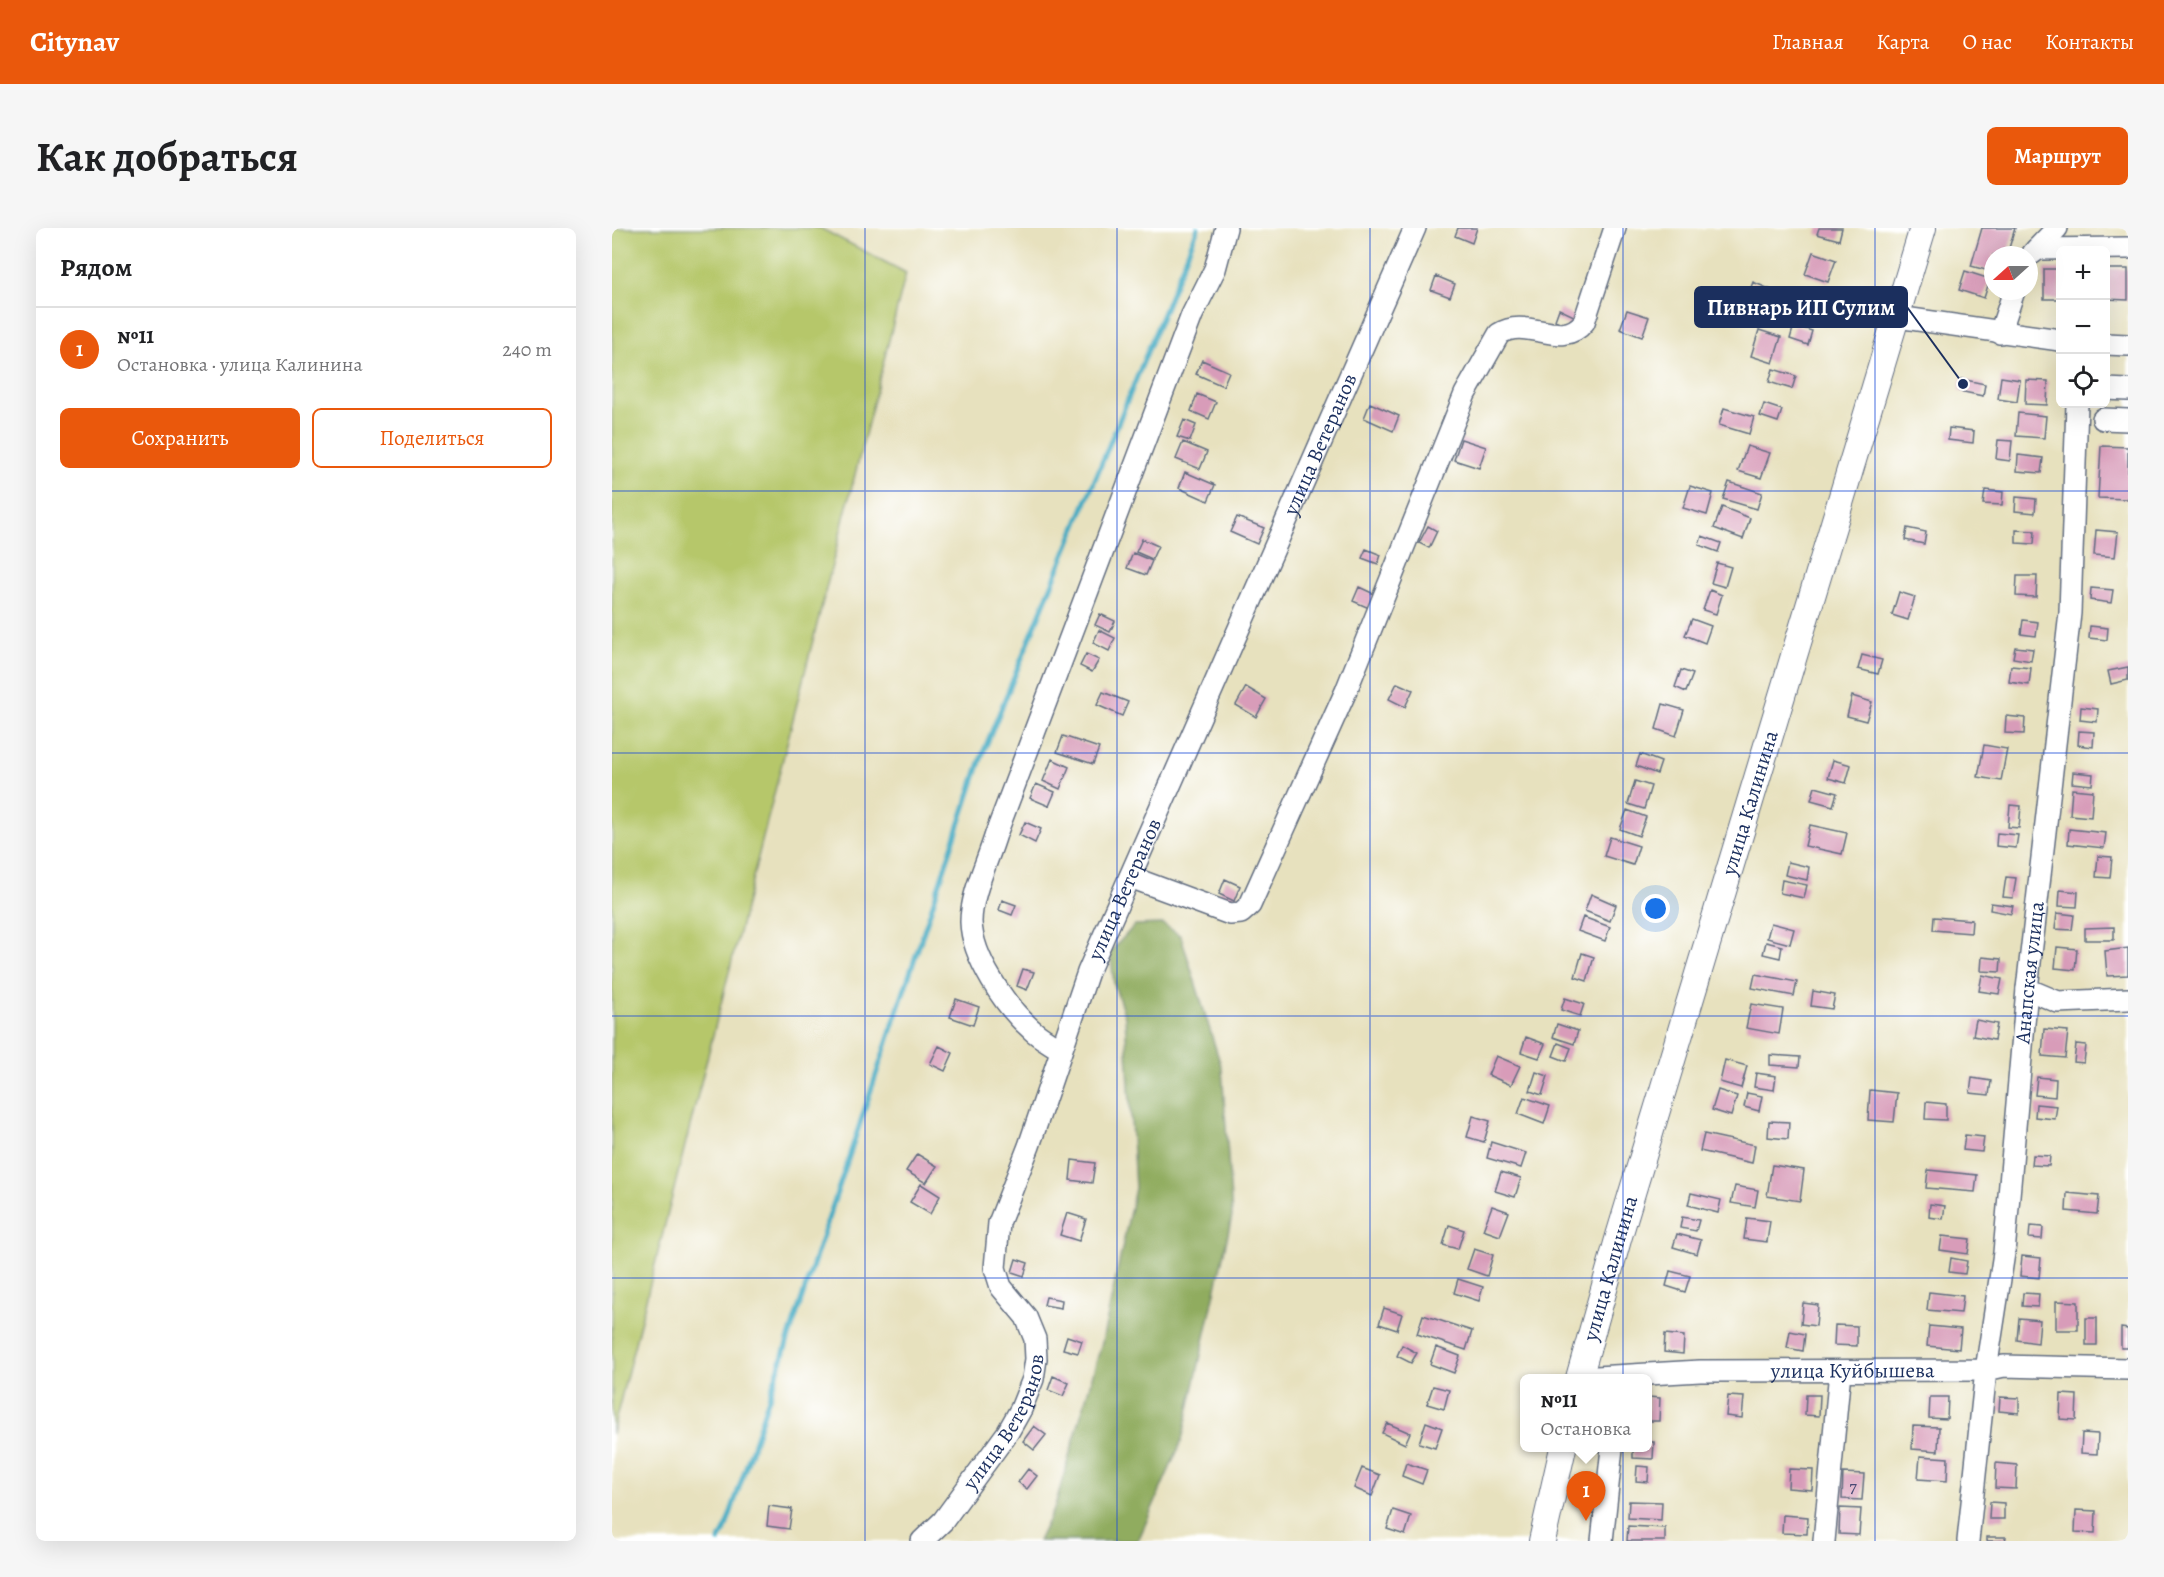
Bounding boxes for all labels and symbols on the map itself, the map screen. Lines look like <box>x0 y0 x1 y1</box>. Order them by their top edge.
north arrow <box>1984 246 2038 300</box>
callout: Пивнарь ИП Сулим <box>1695 287 1907 327</box>
text: Пивнарь ИП Сулим <box>1707 293 1895 323</box>
street label: улица Ветеранов <box>1276 369 1363 520</box>
street label: улица Калинина <box>1714 727 1785 880</box>
street label: улица Ветеранов <box>1081 814 1168 965</box>
your location <box>1641 894 1670 923</box>
street label: Анапская улица <box>2008 900 2051 1046</box>
street label: улица Калинина <box>1576 1192 1644 1345</box>
street label: улица Ветеранов <box>956 1352 1051 1496</box>
street label: улица Куйбышева <box>1770 1356 1935 1385</box>
pin: 1 <box>1566 1472 1606 1521</box>
house number: 7 <box>1849 1474 1857 1498</box>

